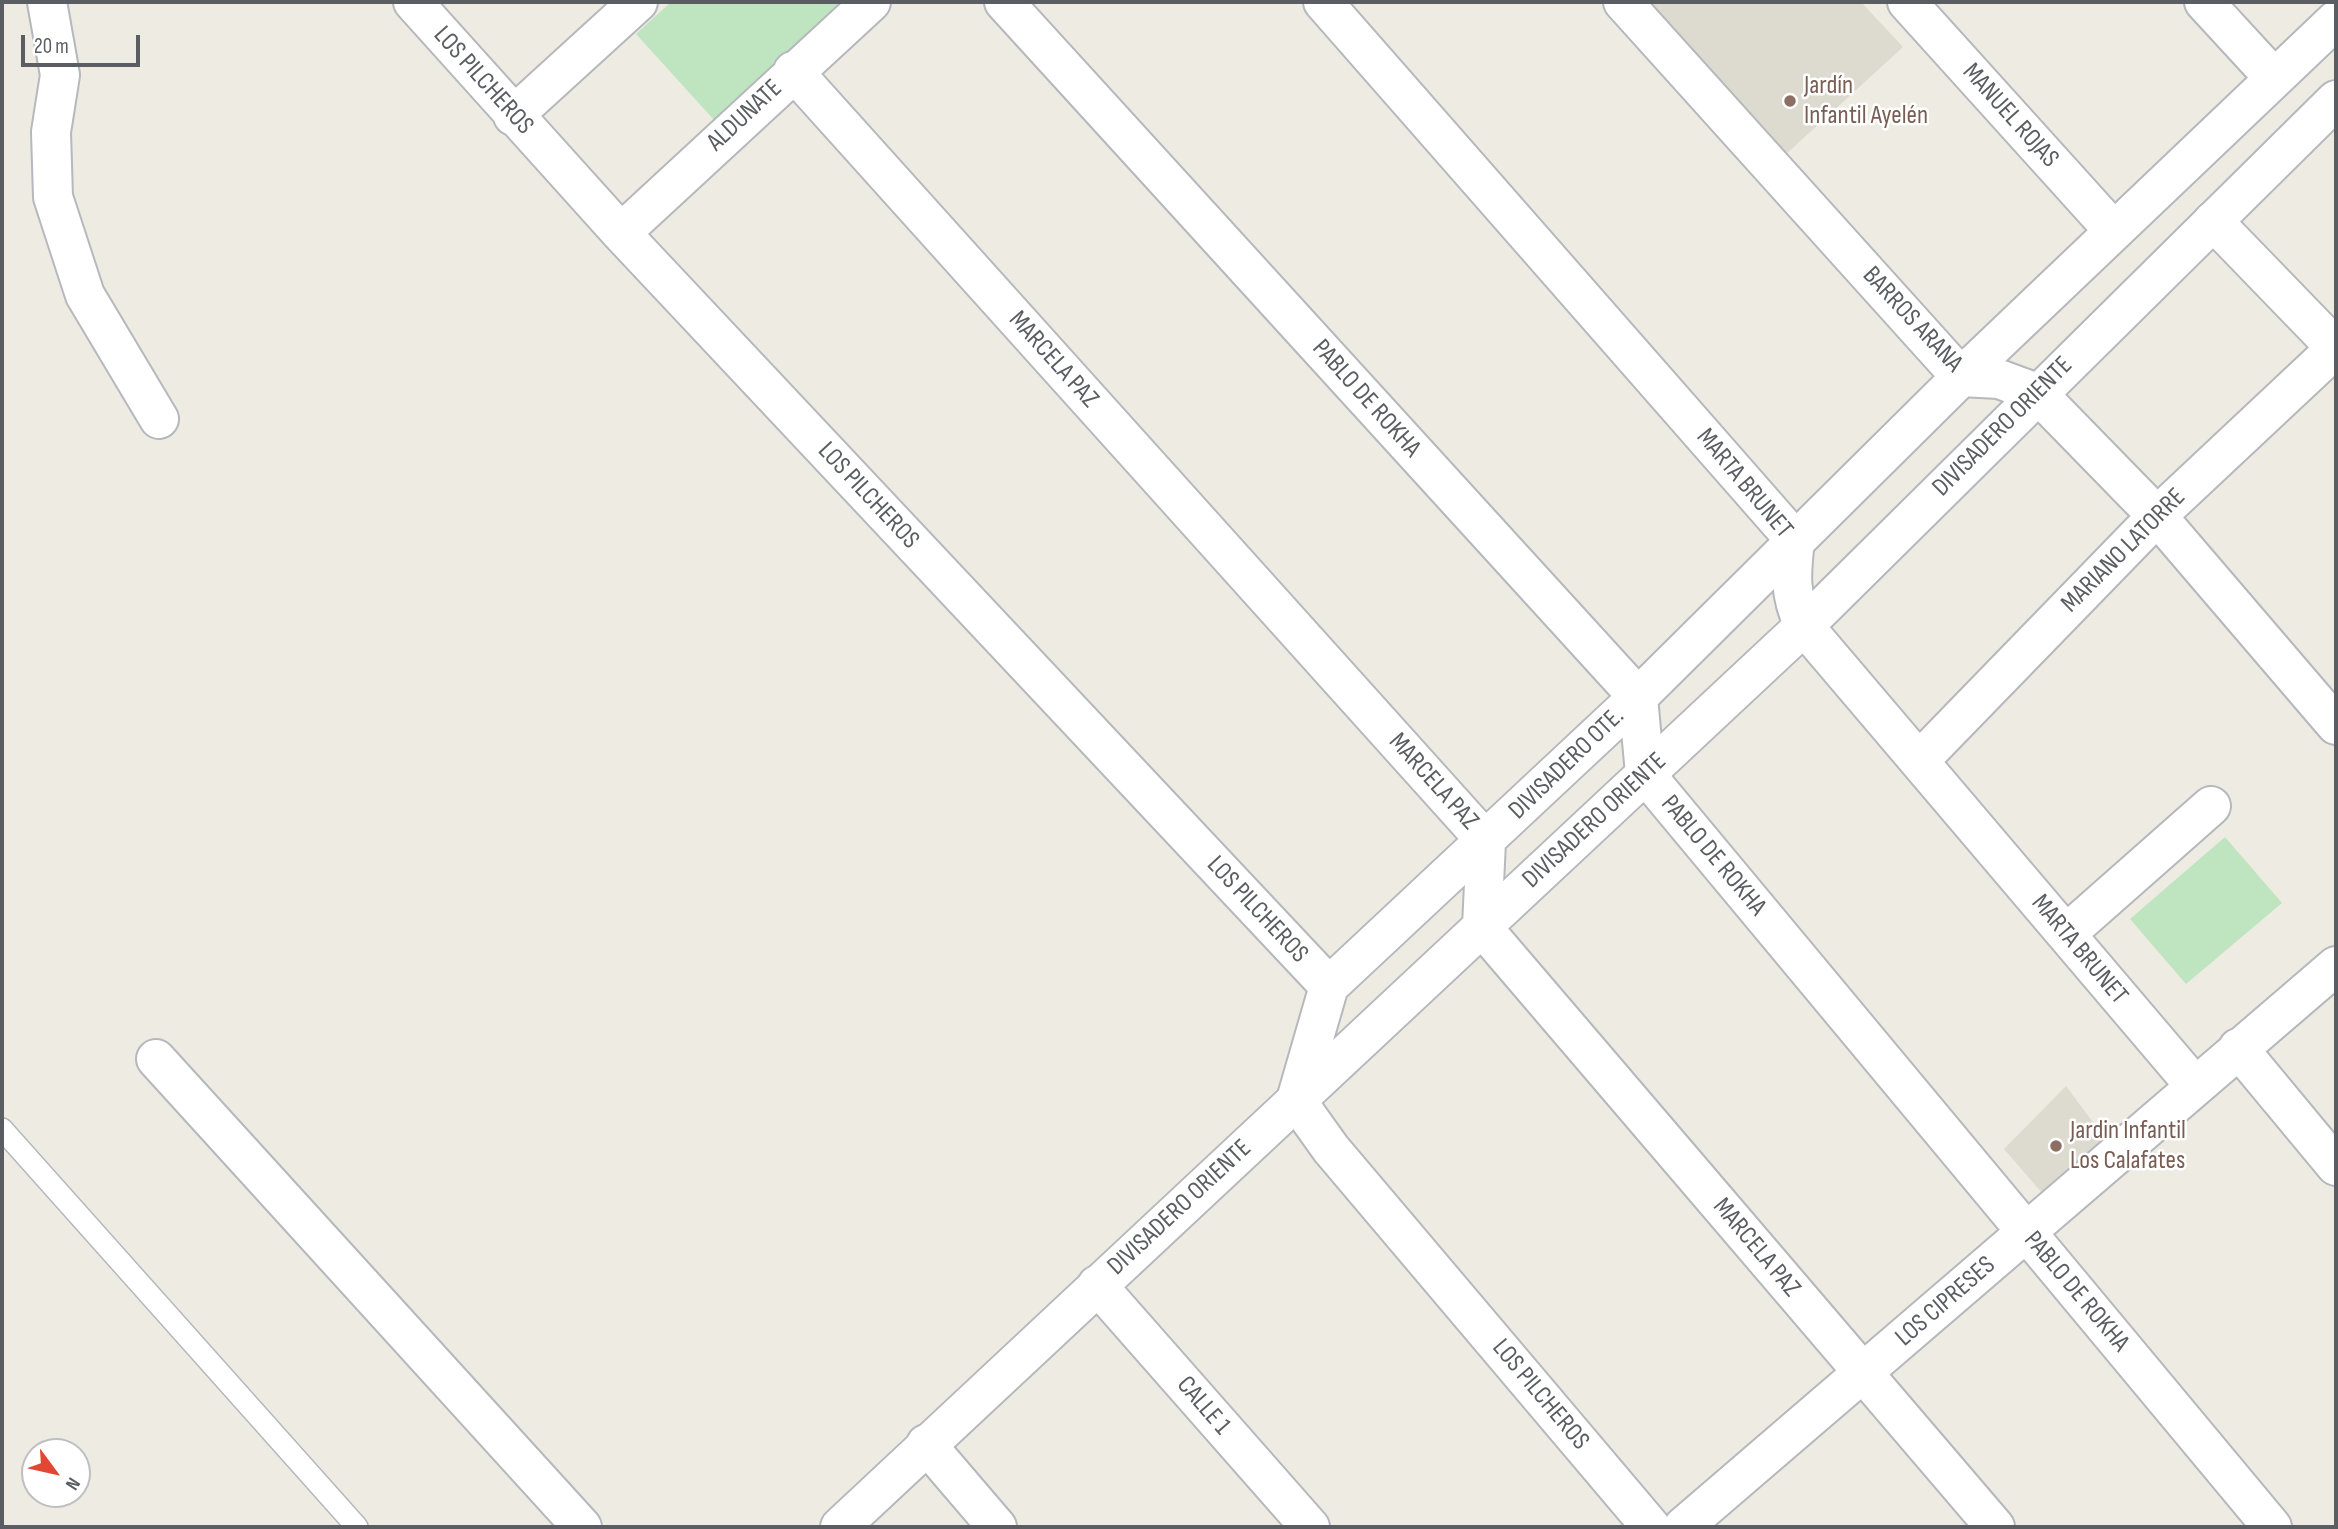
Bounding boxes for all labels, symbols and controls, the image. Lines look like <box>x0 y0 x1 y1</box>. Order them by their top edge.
scale bar <box>24 21 144 65</box>
street label: LOS PILCHEROS <box>426 21 540 141</box>
text: 20 m <box>34 34 69 59</box>
street label: MANUEL ROJAS <box>1955 58 2065 174</box>
place label: Jardín Infantil Ayelén <box>1804 70 1928 132</box>
street label: ALDUNATE <box>701 74 789 158</box>
marker: Jardín Infantil Ayelén <box>1782 93 1798 109</box>
street label: BARROS ARANA <box>1855 261 1969 379</box>
street label: MARCELA PAZ <box>1001 305 1105 415</box>
street label: PABLO DE ROKHA <box>1305 334 1427 464</box>
street label: DIVISADERO ORIENTE <box>1927 351 2079 503</box>
street label: MARTA BRUNET <box>1689 423 1799 545</box>
street label: LOS PILCHEROS <box>811 436 925 556</box>
street label: MARIANO LATORRE <box>2055 482 2193 620</box>
street label: DIVISADERO OTE. <box>1503 701 1631 827</box>
street label: MARCELA PAZ <box>1381 727 1485 837</box>
street label: DIVISADERO ORIENTE <box>1517 747 1673 895</box>
street label: PABLO DE ROKHA <box>1654 789 1772 923</box>
street label: LOS PILCHEROS <box>1200 850 1314 970</box>
street label: MARTA BRUNET <box>2024 889 2134 1011</box>
place label: Jardin Infantil Los Calafates <box>2070 1115 2186 1176</box>
street label: DIVISADERO ORIENTE <box>1102 1134 1258 1282</box>
marker: Jardin Infantil Los Calafates <box>2048 1138 2064 1154</box>
street label: MARCELA PAZ <box>1706 1192 1806 1304</box>
street label: PABLO DE ROKHA <box>2017 1225 2135 1359</box>
street label: LOS CIPRESES <box>1890 1250 2002 1354</box>
street label: LOS PILCHEROS <box>1485 1333 1595 1457</box>
street label: CALLE 1 <box>1169 1371 1237 1441</box>
north arrow <box>21 1438 91 1508</box>
text: N <box>60 1473 85 1494</box>

